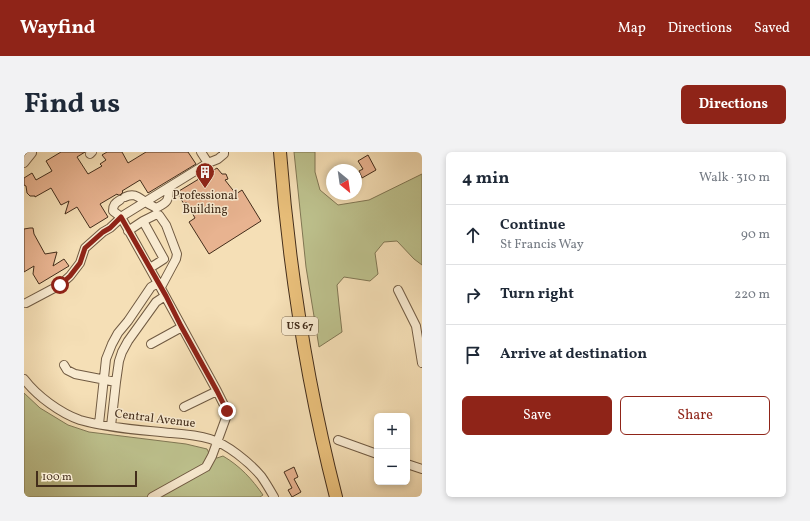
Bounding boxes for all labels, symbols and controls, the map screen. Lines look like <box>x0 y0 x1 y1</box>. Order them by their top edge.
text: Wayfind <box>20 15 95 41</box>
text: Map <box>618 19 646 38</box>
text: Directions <box>668 19 732 38</box>
text: Saved <box>754 19 790 38</box>
text: Find us <box>24 85 120 124</box>
button: Directions <box>681 85 786 124</box>
building icon: Professional Building <box>194 161 216 189</box>
north arrow <box>326 164 362 200</box>
text: 4 min <box>462 167 509 190</box>
text: Walk · 310 m <box>699 169 770 187</box>
place label: Professional Building <box>172 188 238 218</box>
text: Continue <box>500 215 565 236</box>
icon: ahead <box>462 224 484 246</box>
text: 90 m <box>741 226 770 244</box>
text: St Francis Way <box>500 236 584 254</box>
route start <box>51 276 69 294</box>
icon: right <box>462 284 484 306</box>
text: Turn right <box>500 284 574 305</box>
text: 220 m <box>734 286 770 304</box>
road number: US 67 <box>282 317 318 335</box>
icon: arrive <box>462 344 484 366</box>
text: Arrive at destination <box>500 344 647 365</box>
button: Save <box>462 396 612 435</box>
button: Share <box>620 396 770 435</box>
route end <box>218 402 236 420</box>
street label: Central Avenue <box>114 406 197 432</box>
map controls <box>374 413 410 485</box>
button: + <box>374 413 410 449</box>
button: − <box>374 449 410 485</box>
scale bar <box>36 469 137 488</box>
text: 100 m <box>42 470 72 485</box>

